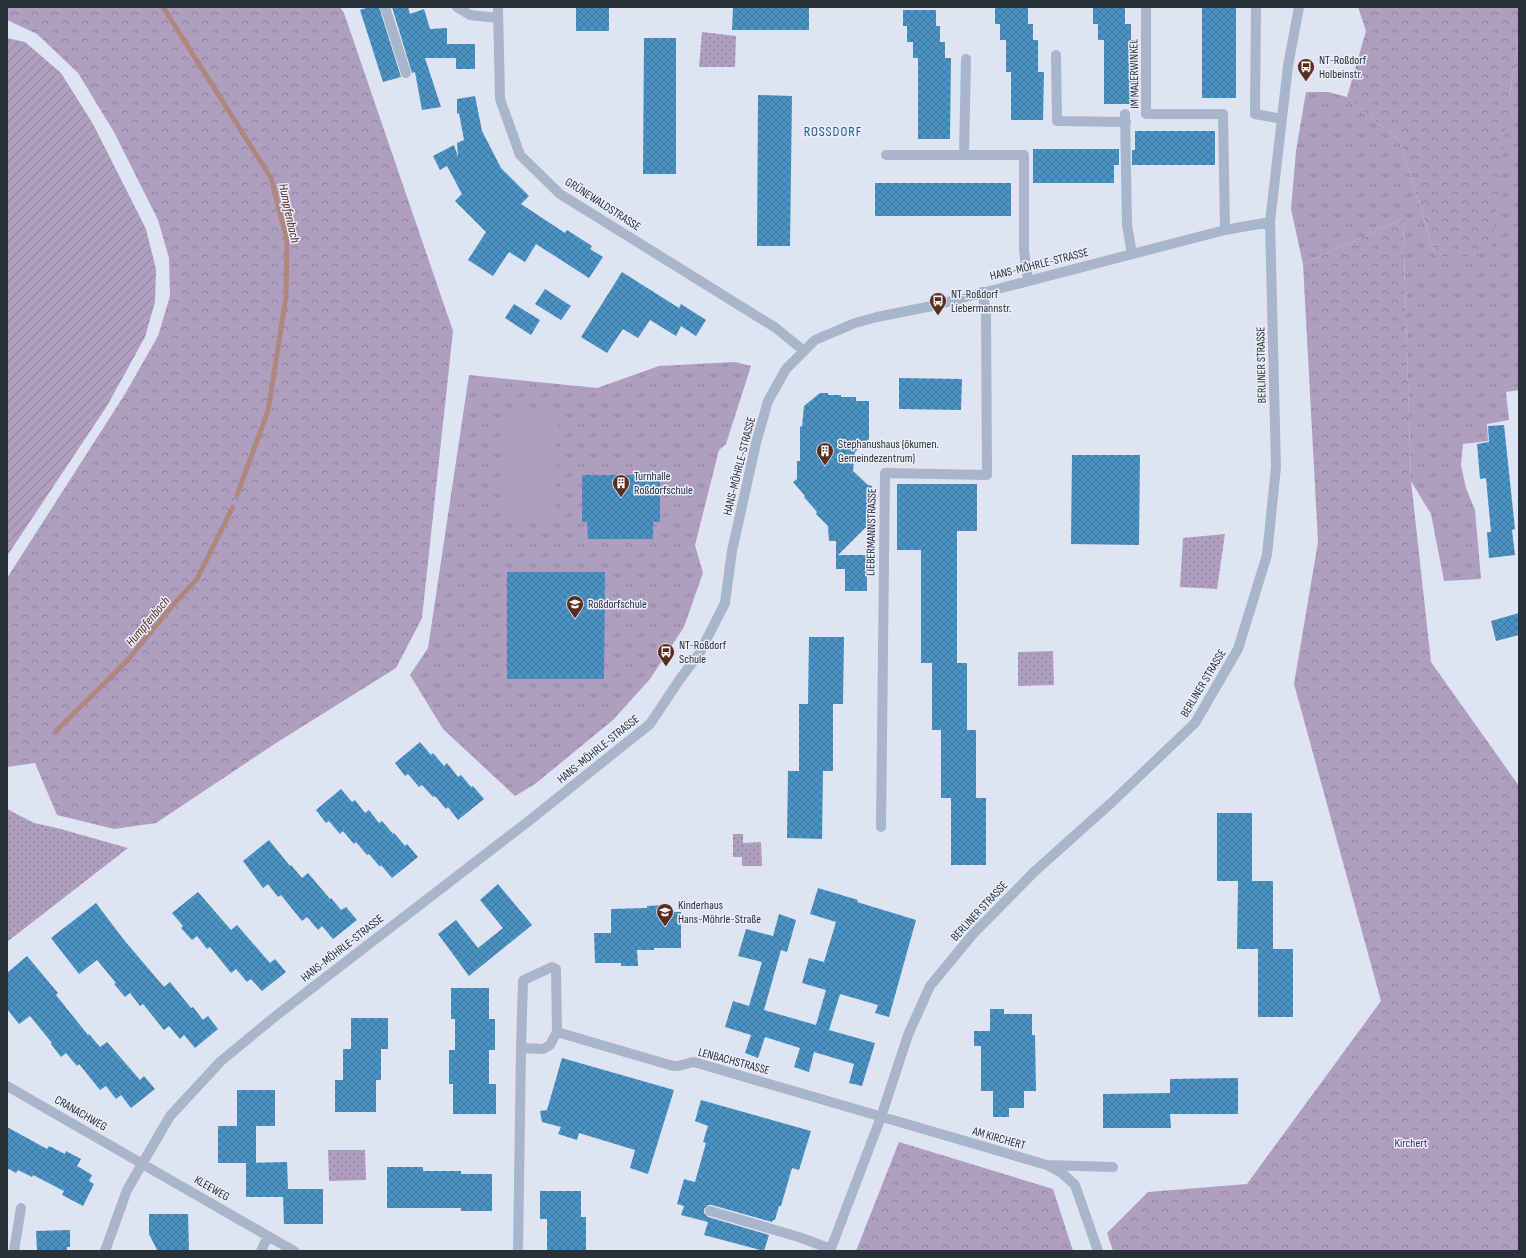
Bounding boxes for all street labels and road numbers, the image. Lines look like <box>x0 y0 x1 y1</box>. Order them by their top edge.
street label: IM MALERWINKEL <box>1126 38 1143 109</box>
street label: GRÜNEWALDSTRASSE <box>562 174 643 234</box>
street label: HANS-MÖHRLE-STRASSE <box>988 245 1090 284</box>
street label: BERLINER STRASSE <box>1253 326 1270 403</box>
street label: HANS-MÖHRLE-STRASSE <box>720 415 759 517</box>
street label: LIEBERMANNSTRASSE <box>863 488 880 576</box>
street label: BERLINER STRASSE <box>1177 646 1230 720</box>
street label: HANS-MÖHRLE-STRASSE <box>554 712 642 787</box>
street label: BERLINER STRASSE <box>948 878 1011 945</box>
street label: HANS-MÖHRLE-STRASSE <box>298 911 387 985</box>
street label: LENBACHSTRASSE <box>697 1045 771 1078</box>
street label: CRANACHWEG <box>52 1092 110 1134</box>
street label: AM KIRCHERT <box>970 1123 1027 1153</box>
street label: KLEEWEG <box>191 1172 232 1205</box>

